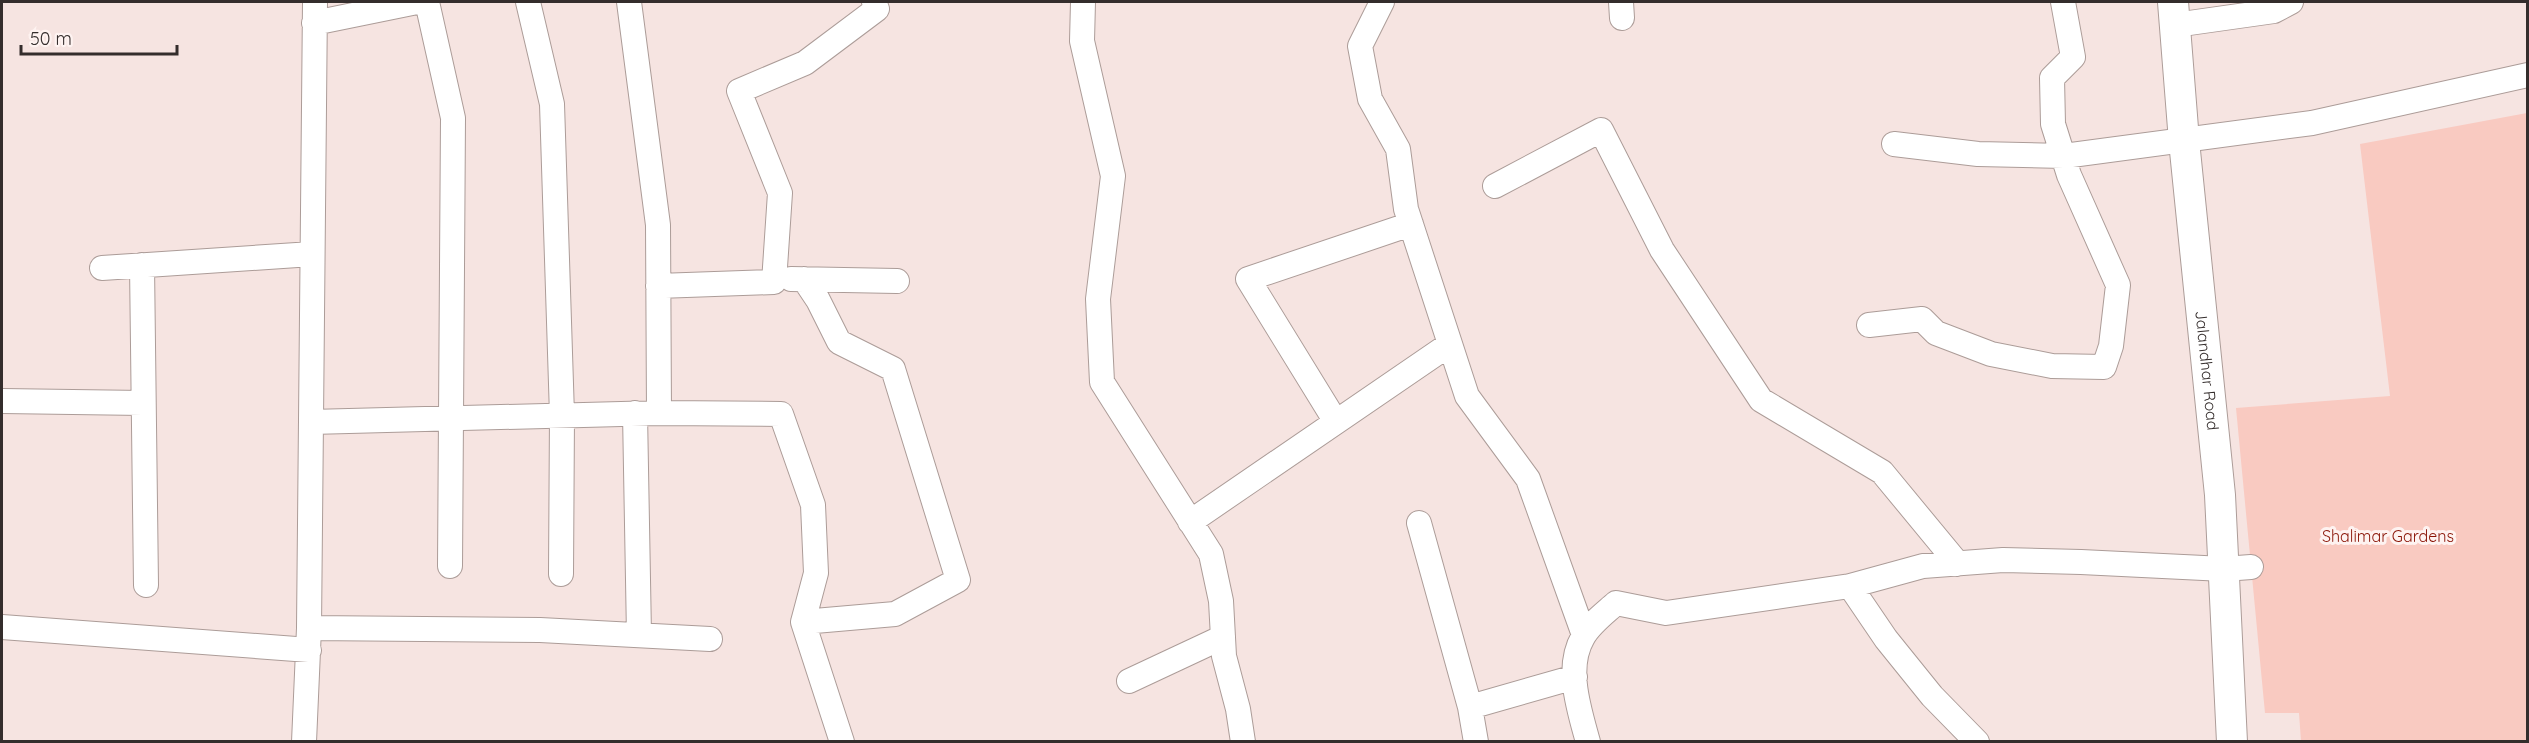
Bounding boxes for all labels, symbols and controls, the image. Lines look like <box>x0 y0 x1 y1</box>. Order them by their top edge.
scale bar <box>21 18 177 56</box>
text: 50 m <box>30 27 72 50</box>
street label: Jalandhar Road <box>2191 310 2223 431</box>
park label: Shalimar Gardens <box>2322 526 2454 546</box>

